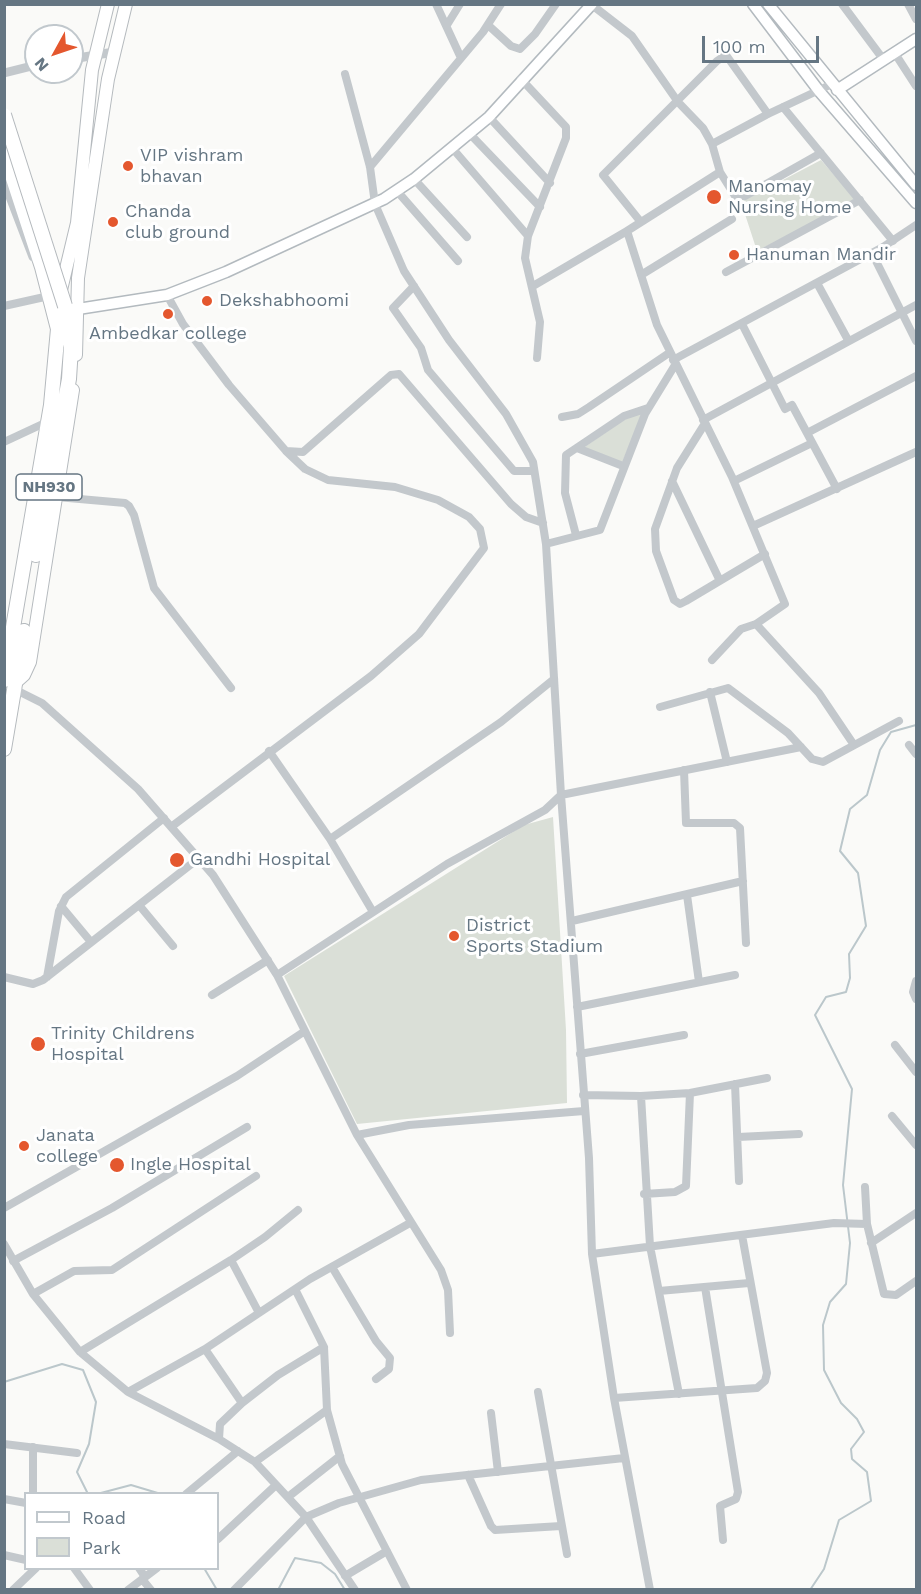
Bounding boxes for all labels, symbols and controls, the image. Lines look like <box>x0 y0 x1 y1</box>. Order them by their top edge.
north arrow <box>24 24 84 84</box>
scale bar <box>705 24 822 62</box>
text: 100 m <box>713 36 766 57</box>
text: N <box>30 54 52 75</box>
place label: VIP vishram bhavan <box>140 145 243 188</box>
marker: VIP vishram bhavan <box>121 159 135 173</box>
place label: Manomay Nursing Home <box>728 176 852 219</box>
marker: Manomay Nursing Home <box>705 188 723 206</box>
place label: Chanda club ground <box>125 201 230 244</box>
marker: Chanda club ground <box>106 215 120 229</box>
place label: Hanuman Mandir <box>746 244 896 266</box>
marker: Hanuman Mandir <box>727 248 741 262</box>
place label: Dekshabhoomi <box>219 290 349 312</box>
marker: Dekshabhoomi <box>200 294 214 308</box>
marker: Ambedkar college <box>161 307 175 321</box>
place label: Ambedkar college <box>89 323 247 345</box>
road number: NH930 <box>16 474 82 500</box>
place label: Gandhi Hospital <box>190 849 330 871</box>
marker: Gandhi Hospital <box>168 851 186 869</box>
place label: District Sports Stadium <box>466 915 603 958</box>
marker: District Sports Stadium <box>447 929 461 943</box>
place label: Trinity Childrens Hospital <box>51 1023 195 1066</box>
marker: Trinity Childrens Hospital <box>29 1035 47 1053</box>
place label: Janata college <box>36 1125 98 1168</box>
marker: Janata college <box>17 1139 31 1153</box>
place label: Ingle Hospital <box>130 1154 251 1176</box>
marker: Ingle Hospital <box>108 1156 126 1174</box>
legend <box>24 1492 219 1570</box>
text: Road <box>82 1507 126 1528</box>
text: Park <box>82 1537 121 1558</box>

